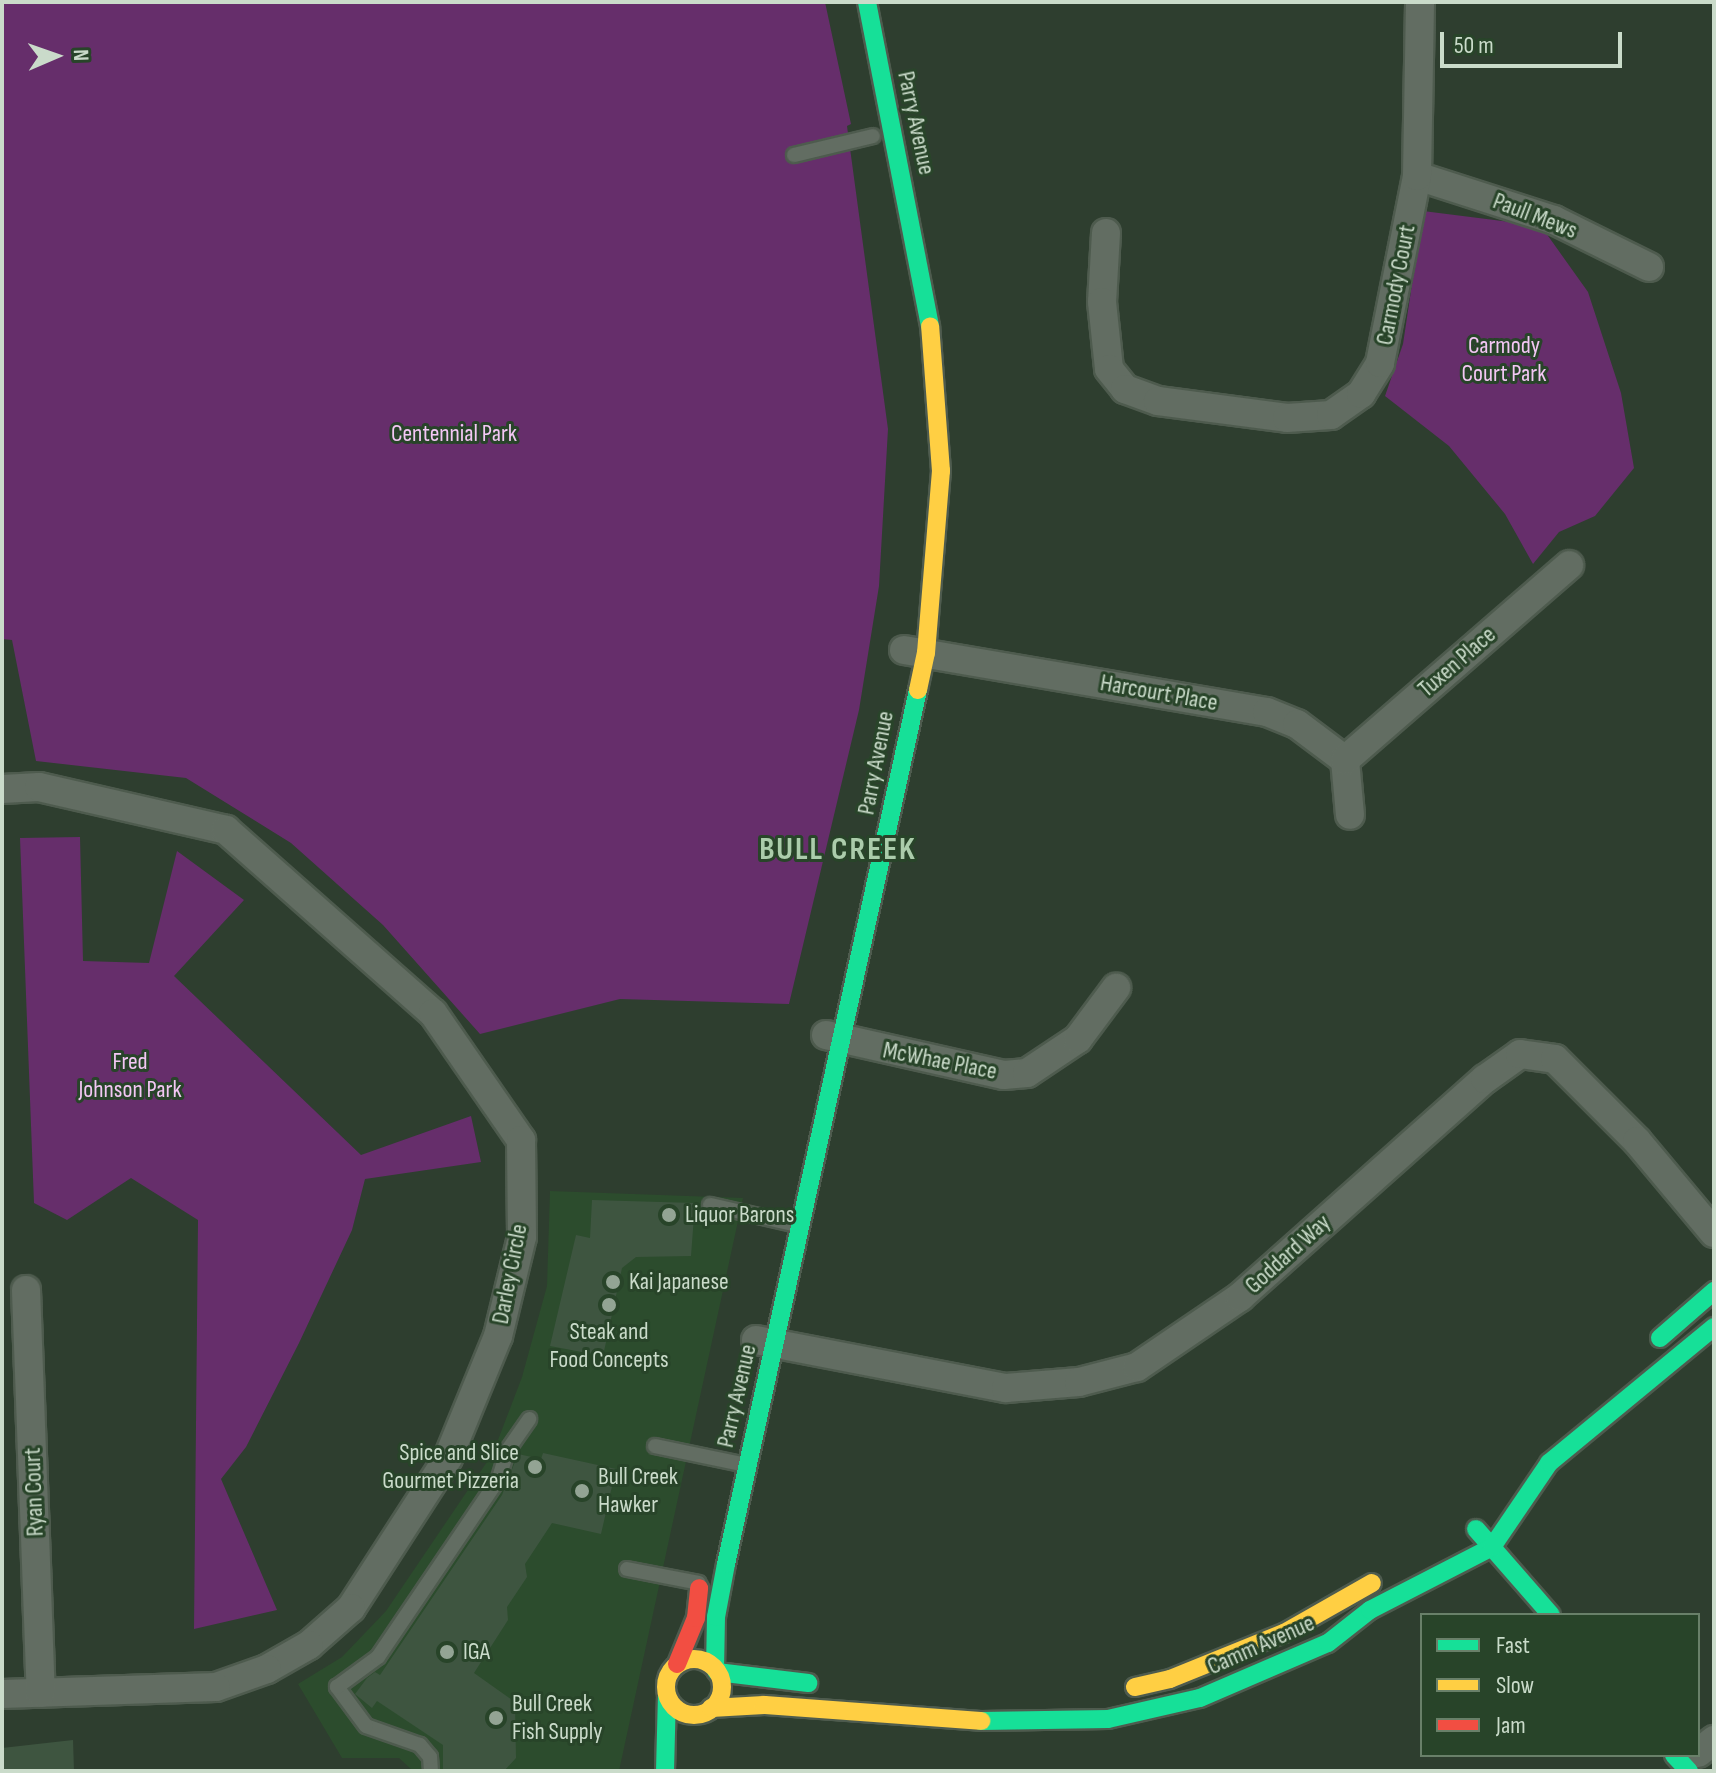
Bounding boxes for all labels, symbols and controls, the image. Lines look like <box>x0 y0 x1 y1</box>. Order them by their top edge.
north arrow <box>16 16 96 96</box>
scale bar <box>1444 16 1626 66</box>
text: 50 m <box>1454 31 1494 60</box>
text: N <box>67 49 94 61</box>
street label: Parry Avenue <box>891 69 941 177</box>
street label: Paull Mews <box>1489 187 1581 245</box>
street label: Carmody Court <box>1370 223 1422 347</box>
park label: Carmody Court Park <box>1462 332 1546 388</box>
park label: Centennial Park <box>391 420 517 448</box>
street label: Tuxen Place <box>1412 621 1502 703</box>
street label: Harcourt Place <box>1098 669 1220 717</box>
street label: Parry Avenue <box>852 709 900 817</box>
district label: BULL CREEK <box>759 831 917 869</box>
street label: McWhae Place <box>881 1036 999 1086</box>
park label: Fred Johnson Park <box>78 1048 182 1104</box>
place label: Liquor Barons <box>685 1201 794 1229</box>
marker: Liquor Barons <box>660 1206 678 1224</box>
street label: Goddard Way <box>1239 1208 1337 1300</box>
street label: Darley Circle <box>486 1222 534 1326</box>
place label: Kai Japanese <box>629 1268 729 1296</box>
marker: Kai Japanese <box>604 1273 622 1291</box>
marker: Steak and Food Concepts <box>600 1296 618 1314</box>
place label: Steak and Food Concepts <box>549 1318 669 1374</box>
street label: Parry Avenue <box>711 1342 763 1450</box>
place label: Spice and Slice Gourmet Pizzeria <box>382 1439 519 1495</box>
street label: Ryan Court <box>18 1447 50 1537</box>
marker: Spice and Slice Gourmet Pizzeria <box>526 1458 544 1476</box>
place label: Bull Creek Hawker <box>598 1463 678 1519</box>
marker: Bull Creek Hawker <box>573 1482 591 1500</box>
street label: Camm Avenue <box>1203 1609 1319 1681</box>
legend <box>1420 1613 1700 1757</box>
text: Fast <box>1496 1631 1530 1660</box>
place label: IGA <box>463 1638 490 1666</box>
marker: IGA <box>438 1643 456 1661</box>
text: Slow <box>1496 1671 1534 1700</box>
place label: Bull Creek Fish Supply <box>512 1690 603 1746</box>
marker: Bull Creek Fish Supply <box>487 1709 505 1727</box>
text: Jam <box>1496 1711 1526 1740</box>

